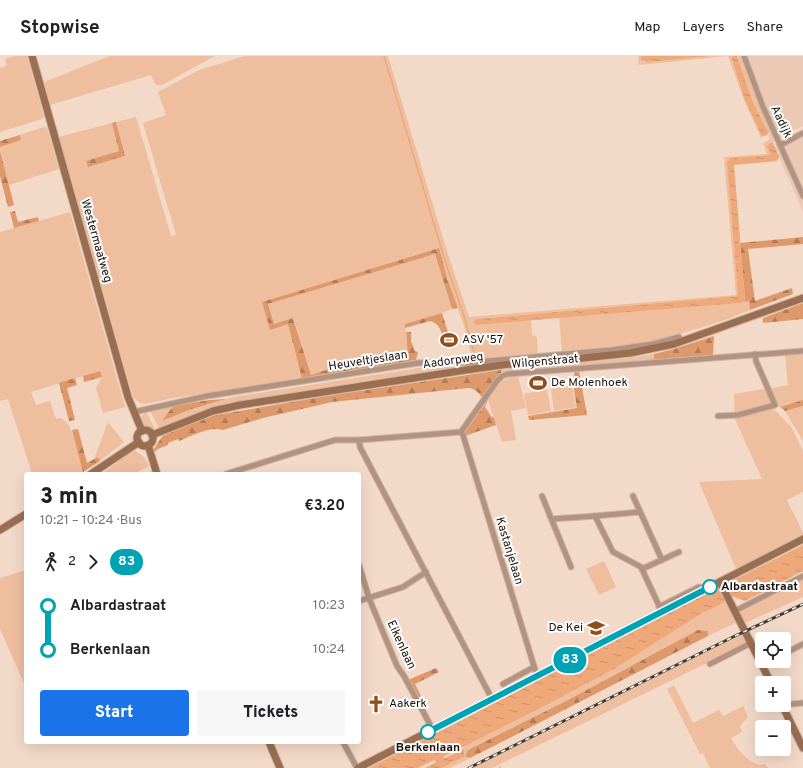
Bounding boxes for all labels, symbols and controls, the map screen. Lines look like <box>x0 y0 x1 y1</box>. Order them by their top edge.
text: Stopwise <box>20 16 100 40</box>
text: Map <box>634 19 660 36</box>
text: Layers <box>682 19 724 36</box>
text: Share <box>746 19 783 36</box>
street label: Aadijk <box>767 103 795 141</box>
street label: Westermaatweg <box>76 197 116 285</box>
sports icon: ASV '57 <box>439 330 459 350</box>
place label: ASV '57 <box>462 332 503 348</box>
street label: Heuveltjeslaan <box>327 347 409 375</box>
street label: Aadorpweg <box>422 349 484 373</box>
street label: Wilgenstraat <box>511 351 579 373</box>
sports icon: De Molenhoek <box>528 373 548 393</box>
place label: De Molenhoek <box>551 375 628 391</box>
text: 3 min <box>40 484 98 511</box>
text: €3.20 <box>304 497 345 516</box>
text: 10:21 – 10:24 · Bus <box>40 513 142 529</box>
street label: Kastanjelaan <box>491 515 527 587</box>
icon: walk <box>40 551 62 573</box>
icon: forward <box>82 551 104 573</box>
text: 83 <box>118 553 135 570</box>
text: 2 <box>68 554 76 570</box>
marker: Albardastraat <box>702 579 718 595</box>
place label: Albardastraat <box>721 579 798 595</box>
text: Albardastraat <box>70 597 166 616</box>
text: 10:23 <box>313 598 345 614</box>
street label: Eikenlaan <box>383 618 419 672</box>
school or university icon: De Kei <box>586 618 606 638</box>
place label: De Kei <box>549 620 583 636</box>
map controls <box>755 632 791 756</box>
button: locate <box>755 632 791 668</box>
text: Berkenlaan <box>70 641 150 660</box>
text: 10:24 <box>313 642 345 658</box>
line badge: 83 <box>552 647 588 673</box>
text: 83 <box>561 651 579 668</box>
button: + <box>755 676 791 712</box>
button: Start <box>40 690 189 736</box>
button: Tickets <box>197 690 345 736</box>
church icon: Aakerk <box>366 694 386 714</box>
place label: Aakerk <box>389 696 427 712</box>
button: − <box>755 720 791 756</box>
marker: Berkenlaan <box>420 724 436 740</box>
place label: Berkenlaan <box>396 740 460 756</box>

